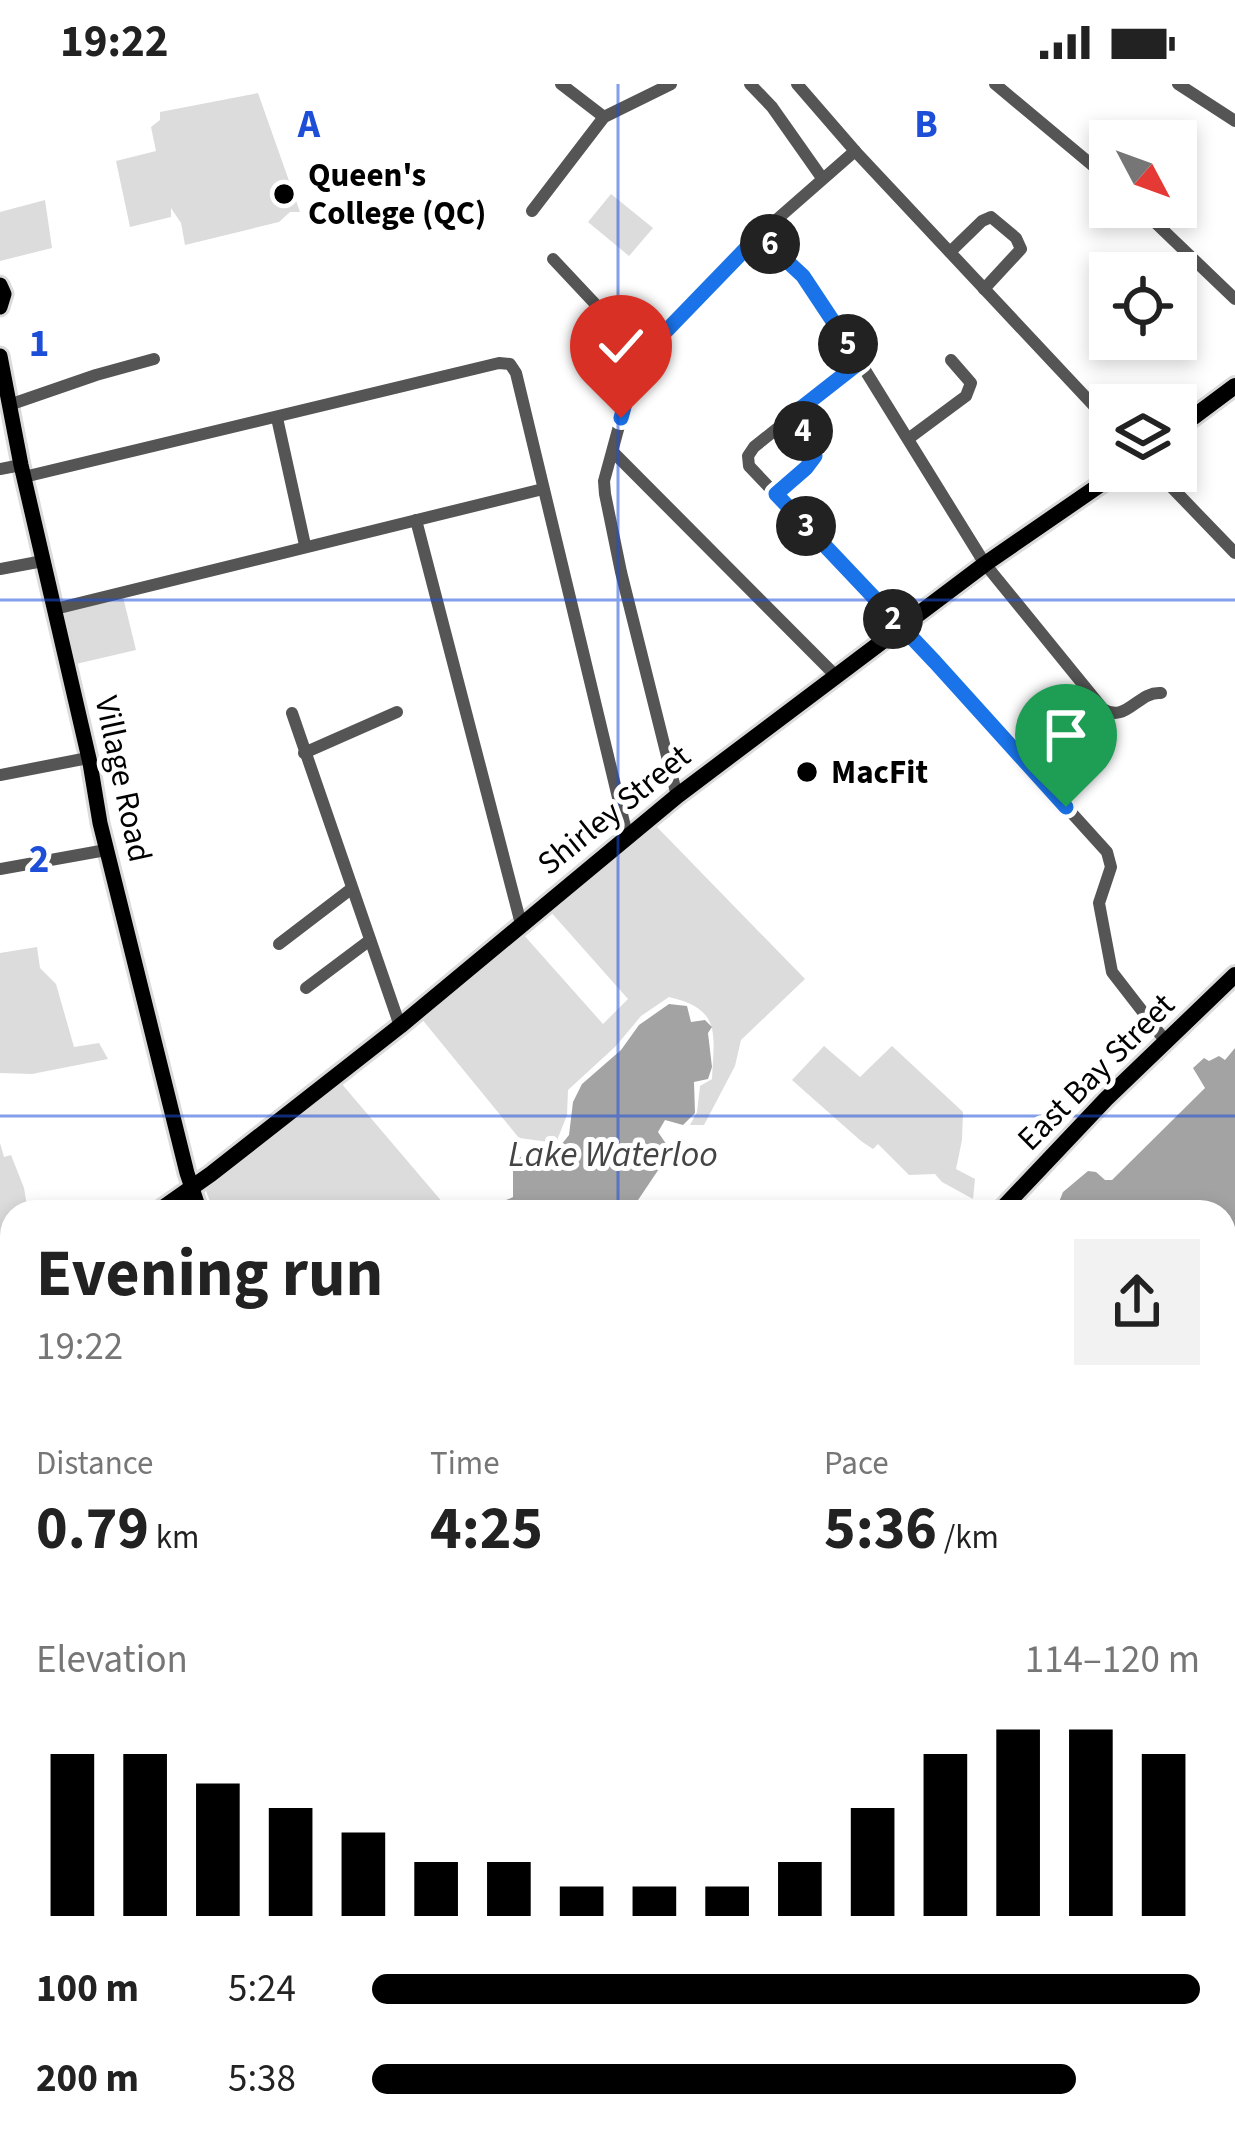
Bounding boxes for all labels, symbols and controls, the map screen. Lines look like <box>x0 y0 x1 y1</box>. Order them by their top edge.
text: 19:22 <box>60 10 169 74</box>
text: A <box>297 97 321 153</box>
text: B <box>914 97 938 153</box>
north arrow <box>1089 120 1197 228</box>
map controls <box>1089 120 1197 492</box>
place label: Queen's College (QC) <box>308 152 486 237</box>
marker: Queen's College (QC) <box>271 181 297 207</box>
pin: 6 <box>740 214 800 274</box>
text: 6 <box>761 220 779 267</box>
button: locate <box>1089 252 1197 360</box>
pin <box>570 295 672 418</box>
icon: check <box>588 313 654 379</box>
pin: 5 <box>818 314 878 374</box>
text: 1 <box>29 316 49 372</box>
text: 5 <box>839 320 857 367</box>
button: layers <box>1089 384 1197 492</box>
pin: 4 <box>773 401 833 461</box>
text: 4 <box>794 407 812 454</box>
pin: 3 <box>776 496 836 556</box>
text: 3 <box>797 502 815 549</box>
pin: 2 <box>863 589 923 649</box>
text: 2 <box>884 595 902 642</box>
pin <box>1015 684 1117 807</box>
street label: Village Road <box>82 692 164 866</box>
icon: arrive <box>1033 702 1099 768</box>
street label: Shirley Street <box>527 734 701 886</box>
place label: MacFit <box>831 749 928 796</box>
marker: MacFit <box>794 759 820 785</box>
text: 2 <box>29 832 49 888</box>
street label: East Bay Street <box>1007 983 1185 1161</box>
water label: Lake Waterloo <box>508 1129 718 1180</box>
text: Evening run <box>36 1227 383 1321</box>
button: share <box>1074 1239 1200 1365</box>
text: 19:22 <box>36 1319 123 1375</box>
text: Distance <box>36 1440 153 1487</box>
text: Time <box>430 1440 500 1487</box>
text: Pace <box>824 1440 889 1487</box>
text: 0.79 <box>36 1487 149 1572</box>
text: 4:25 <box>430 1487 543 1572</box>
text: 5:36 <box>824 1487 937 1572</box>
text: km <box>149 1514 199 1561</box>
text: /km <box>937 1514 999 1561</box>
text: Elevation <box>36 1632 188 1688</box>
text: 114–120 m <box>1025 1632 1200 1688</box>
text: 100 m <box>36 1961 139 2017</box>
text: 5:24 <box>228 1961 296 2017</box>
text: 200 m <box>36 2051 139 2107</box>
text: 5:38 <box>228 2051 296 2107</box>

